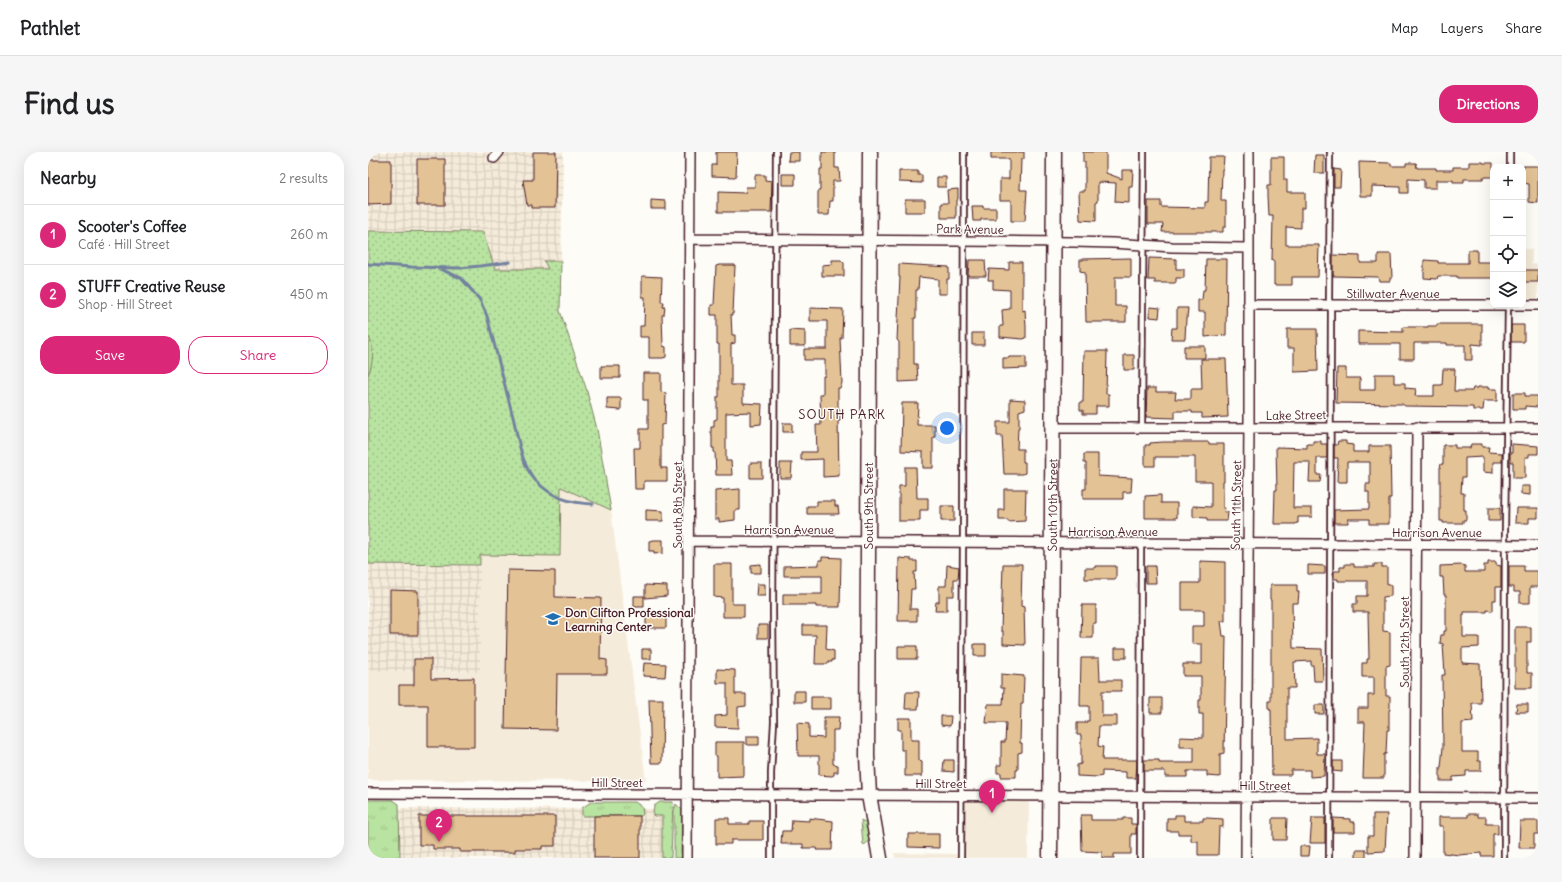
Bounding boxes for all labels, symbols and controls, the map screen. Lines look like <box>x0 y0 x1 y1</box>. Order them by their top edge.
text: Pathlet <box>20 16 80 40</box>
text: Map <box>1391 19 1418 37</box>
text: Layers <box>1440 19 1483 37</box>
text: Share <box>1505 19 1542 37</box>
button: Directions <box>1439 85 1538 123</box>
text: Find us <box>24 86 115 122</box>
map controls <box>1490 164 1526 308</box>
button: + <box>1490 164 1526 200</box>
text: Nearby <box>40 167 96 189</box>
text: 2 results <box>279 170 328 187</box>
button: − <box>1490 200 1526 236</box>
text: Scooter's Coffee <box>78 217 187 236</box>
street label: Park Avenue <box>936 221 1004 237</box>
text: 1 <box>50 226 56 243</box>
text: 260 m <box>290 226 328 243</box>
text: Café · Hill Street <box>78 236 170 253</box>
button: locate <box>1490 236 1526 272</box>
button: layers <box>1490 272 1526 308</box>
text: STUFF Creative Reuse <box>78 277 225 296</box>
text: 2 <box>49 286 57 303</box>
text: 450 m <box>290 286 328 303</box>
street label: Stillwater Avenue <box>1346 286 1440 301</box>
text: Shop · Hill Street <box>78 296 172 313</box>
button: Save <box>40 336 180 374</box>
button: Share <box>188 336 328 374</box>
district label: SOUTH PARK <box>798 406 886 423</box>
street label: Lake Street <box>1266 407 1326 423</box>
your location <box>937 418 957 438</box>
street label: South 10th Street <box>1044 459 1060 551</box>
street label: South 11th Street <box>1228 460 1244 550</box>
street label: South 8th Street <box>670 461 685 549</box>
street label: South 9th Street <box>861 462 876 550</box>
street label: Harrison Avenue <box>744 522 834 537</box>
street label: Harrison Avenue <box>1068 524 1158 539</box>
street label: Harrison Avenue <box>1392 525 1482 540</box>
street label: South 12th Street <box>1397 596 1412 688</box>
place label: Don Clifton Professional Learning Center <box>565 605 694 635</box>
school or university icon: Don Clifton Professional Learning Center <box>544 610 562 628</box>
street label: Hill Street <box>591 775 643 790</box>
street label: Hill Street <box>915 776 967 791</box>
street label: Hill Street <box>1239 778 1291 793</box>
pin: 1 <box>979 780 1005 813</box>
pin: 2 <box>426 809 452 842</box>

